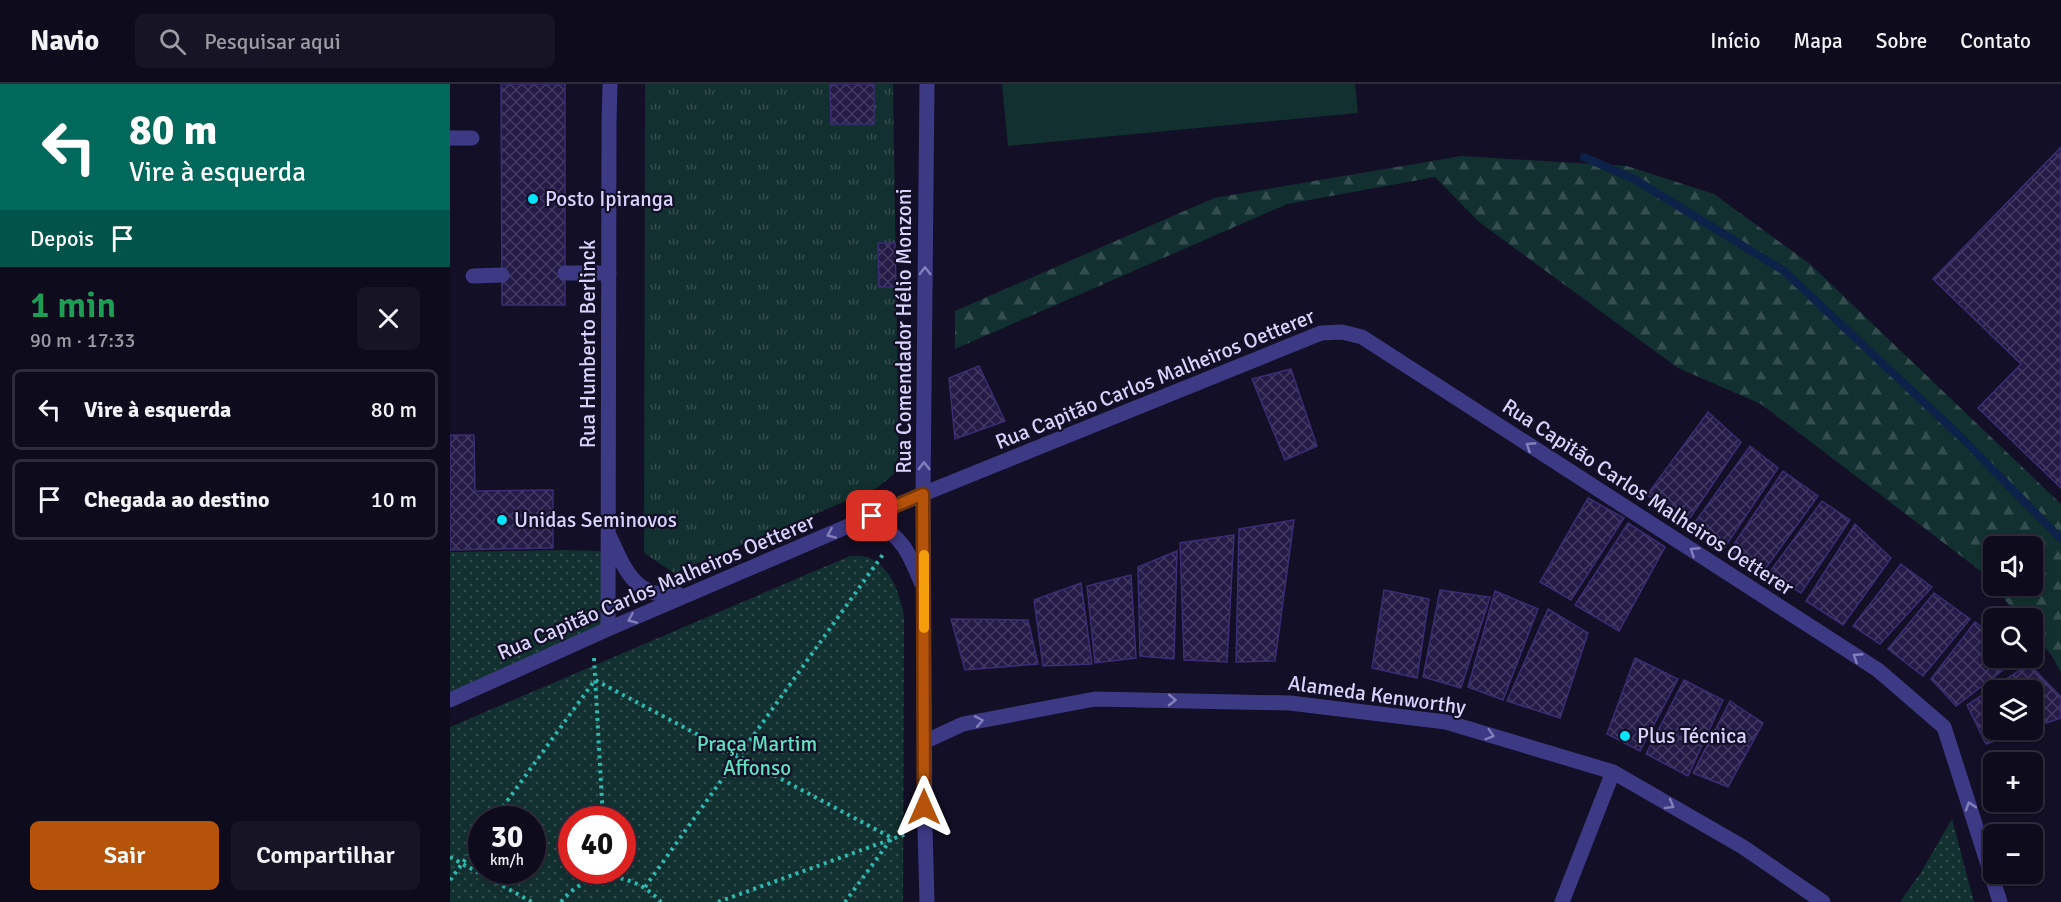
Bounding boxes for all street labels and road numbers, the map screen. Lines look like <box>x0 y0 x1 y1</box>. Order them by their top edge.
street label: Rua Comendador Hélio Monzoni <box>891 188 917 474</box>
street label: Rua Humberto Berlinck <box>575 239 601 448</box>
street label: Rua Capitão Carlos Malheiros Oetterer <box>991 303 1319 455</box>
street label: Rua Capitão Carlos Malheiros Oetterer <box>1497 393 1799 601</box>
street label: Rua Capitão Carlos Malheiros Oetterer <box>493 508 819 666</box>
street label: Alameda Kenworthy <box>1286 670 1468 720</box>

